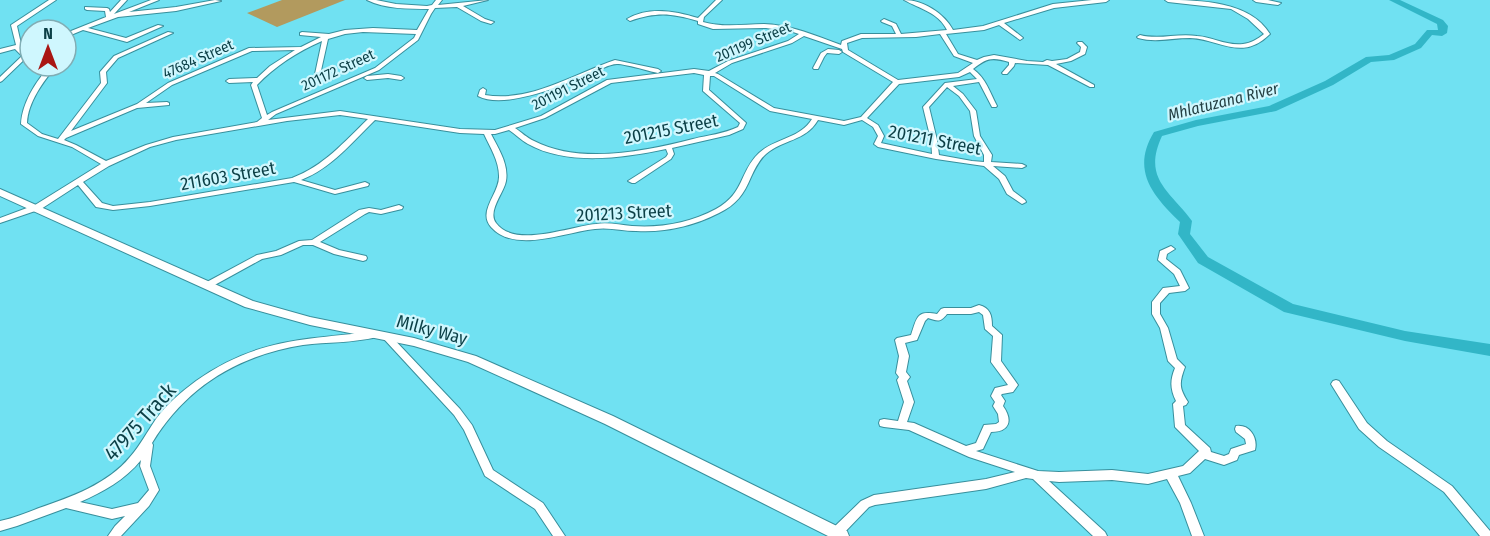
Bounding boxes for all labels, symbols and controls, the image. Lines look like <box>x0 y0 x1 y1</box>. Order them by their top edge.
north arrow <box>18 18 78 78</box>
street label: 201199 Street <box>712 18 794 66</box>
text: N <box>43 24 53 43</box>
street label: 47684 Street <box>160 35 236 83</box>
street label: 201172 Street <box>299 45 377 95</box>
street label: 201191 Street <box>529 62 607 114</box>
water label: Mhlatuzana River <box>1166 78 1281 124</box>
street label: 201215 Street <box>622 109 720 149</box>
street label: 201211 Street <box>887 120 983 160</box>
street label: 211603 Street <box>179 157 277 195</box>
street label: 201213 Street <box>576 200 672 226</box>
street label: Milky Way <box>394 310 470 350</box>
street label: 47975 Track <box>98 378 182 466</box>

